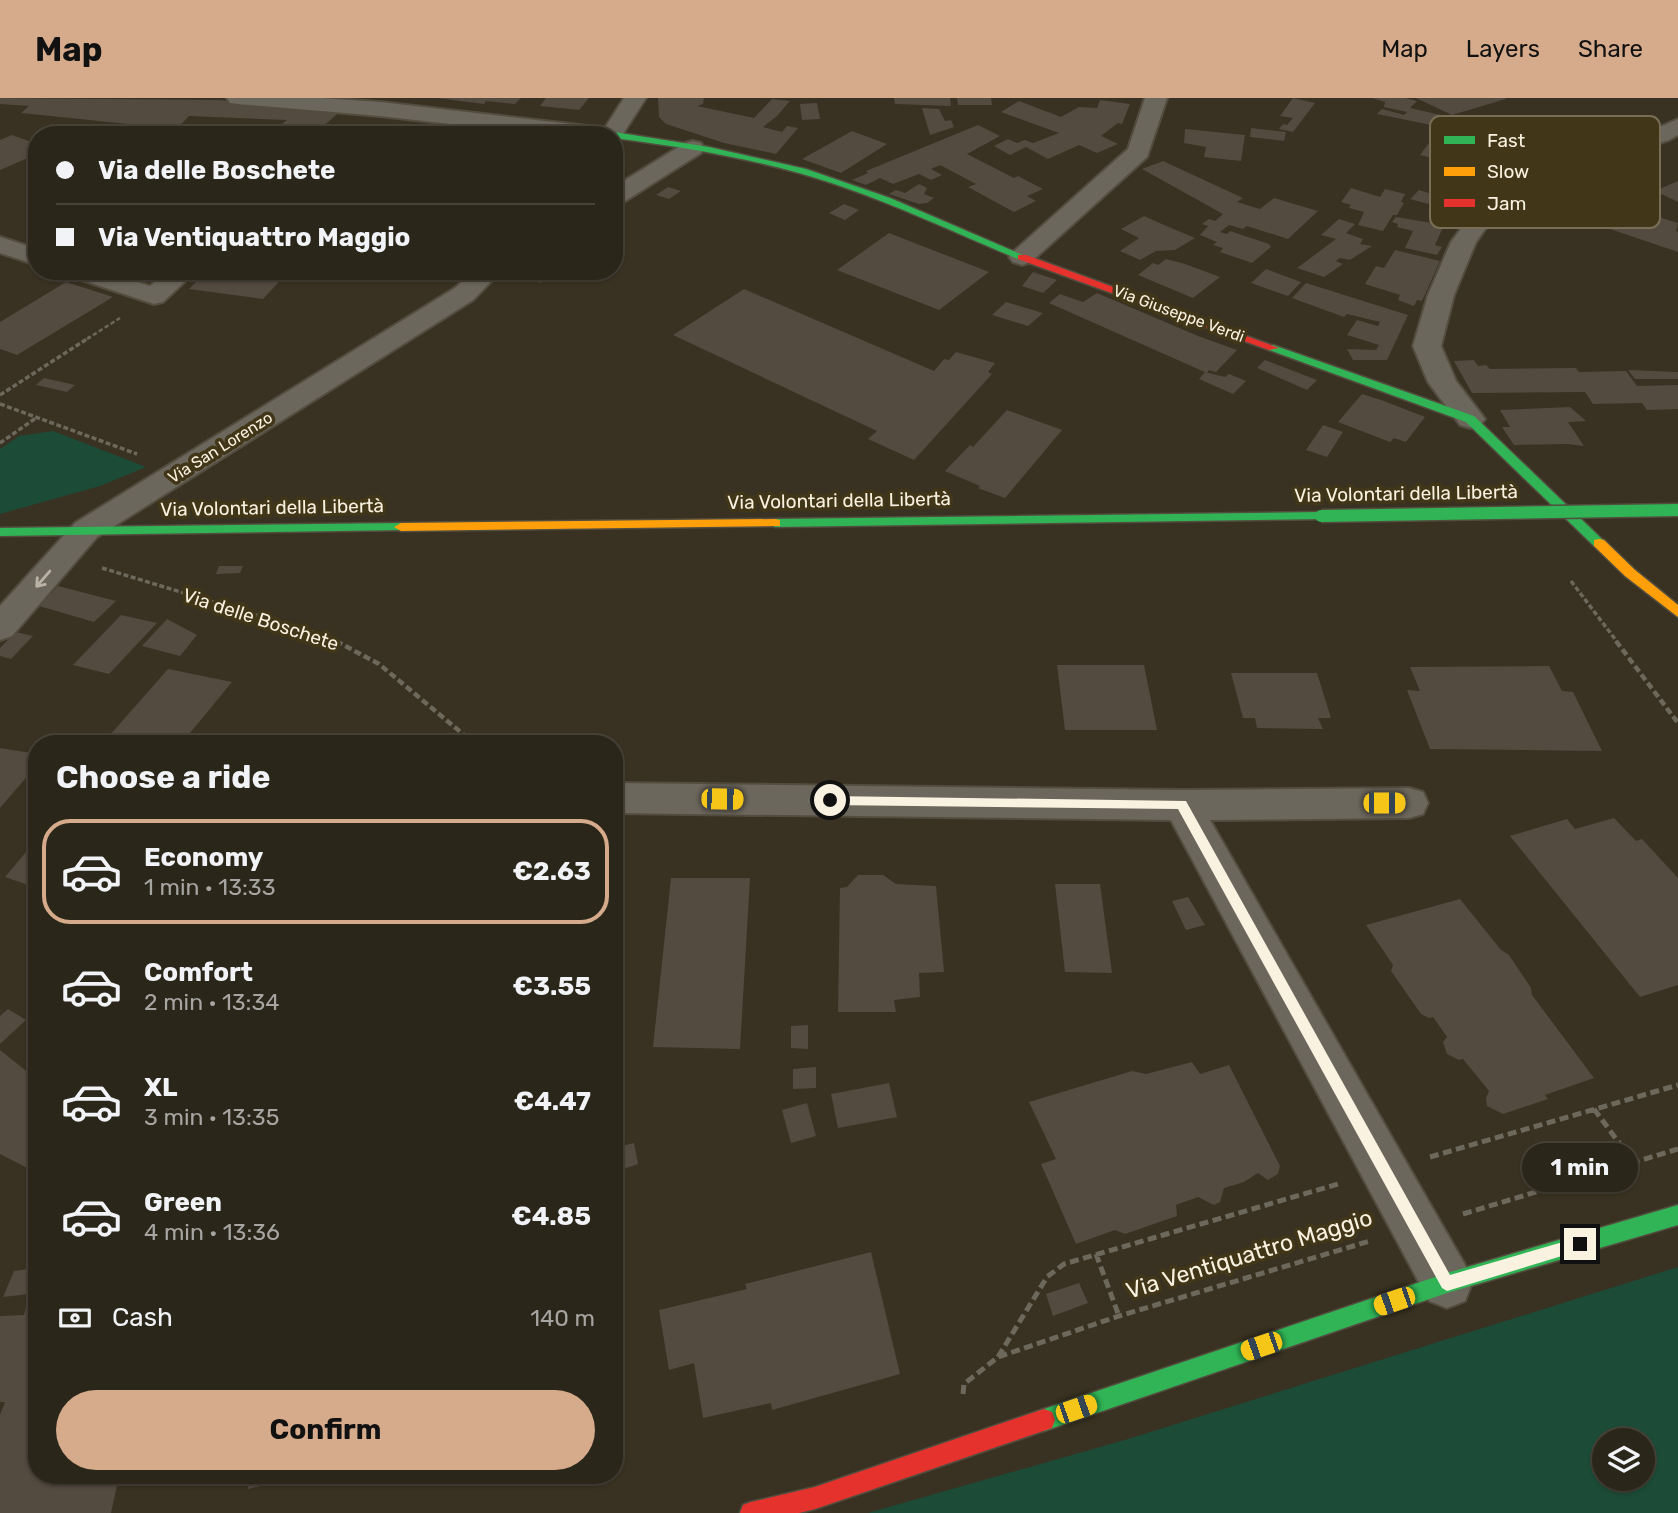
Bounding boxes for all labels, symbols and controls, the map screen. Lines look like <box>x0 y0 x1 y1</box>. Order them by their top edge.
text: Map <box>35 30 103 69</box>
text: Map <box>1381 35 1428 63</box>
text: Layers <box>1466 35 1540 63</box>
text: Share <box>1578 35 1643 63</box>
legend <box>1430 116 1660 228</box>
text: Fast <box>1487 129 1526 152</box>
text: Via delle Boschete <box>98 155 336 186</box>
text: Slow <box>1487 160 1529 183</box>
text: Jam <box>1487 192 1526 215</box>
text: Via Ventiquattro Maggio <box>98 222 410 253</box>
street label: Via Giuseppe Verdi <box>1111 281 1247 346</box>
street label: Via San Lorenzo <box>165 408 276 487</box>
street label: Via Volontari della Libertà <box>1294 480 1518 507</box>
street label: Via Volontari della Libertà <box>727 487 951 514</box>
street label: Via Volontari della Libertà <box>160 494 384 521</box>
one-way arrow <box>35 570 51 588</box>
street label: Via delle Boschete <box>180 583 342 656</box>
text: Choose a ride <box>56 758 270 796</box>
route start <box>814 784 846 816</box>
car <box>701 788 744 810</box>
car <box>1364 793 1406 814</box>
icon: car <box>60 840 123 903</box>
text: Economy <box>144 842 263 873</box>
text: €2.63 <box>512 856 591 887</box>
text: 1 min · 13:33 <box>144 873 276 901</box>
icon: car <box>60 955 123 1018</box>
text: Comfort <box>144 957 253 988</box>
text: €3.55 <box>512 971 591 1002</box>
text: 2 min · 13:34 <box>144 988 280 1016</box>
icon: car <box>60 1070 123 1133</box>
text: XL <box>144 1072 177 1103</box>
text: €4.47 <box>514 1086 591 1117</box>
text: 3 min · 13:35 <box>144 1103 279 1131</box>
callout: 1 min <box>1522 1142 1638 1192</box>
text: 1 min <box>1551 1153 1609 1181</box>
icon: car <box>60 1185 123 1248</box>
text: Green <box>144 1187 222 1218</box>
text: €4.85 <box>511 1201 591 1232</box>
street label: Via Ventiquattro Maggio <box>1122 1203 1376 1305</box>
text: 4 min · 13:36 <box>144 1218 280 1246</box>
route end <box>1564 1228 1596 1260</box>
car <box>1371 1284 1418 1318</box>
icon: cash <box>56 1299 94 1337</box>
text: Cash <box>112 1302 173 1333</box>
text: 140 m <box>530 1304 595 1332</box>
car <box>1238 1329 1285 1363</box>
button: Confirm <box>56 1390 595 1470</box>
car <box>1053 1392 1100 1426</box>
map controls <box>1592 1428 1655 1491</box>
button: layers <box>1592 1428 1655 1491</box>

